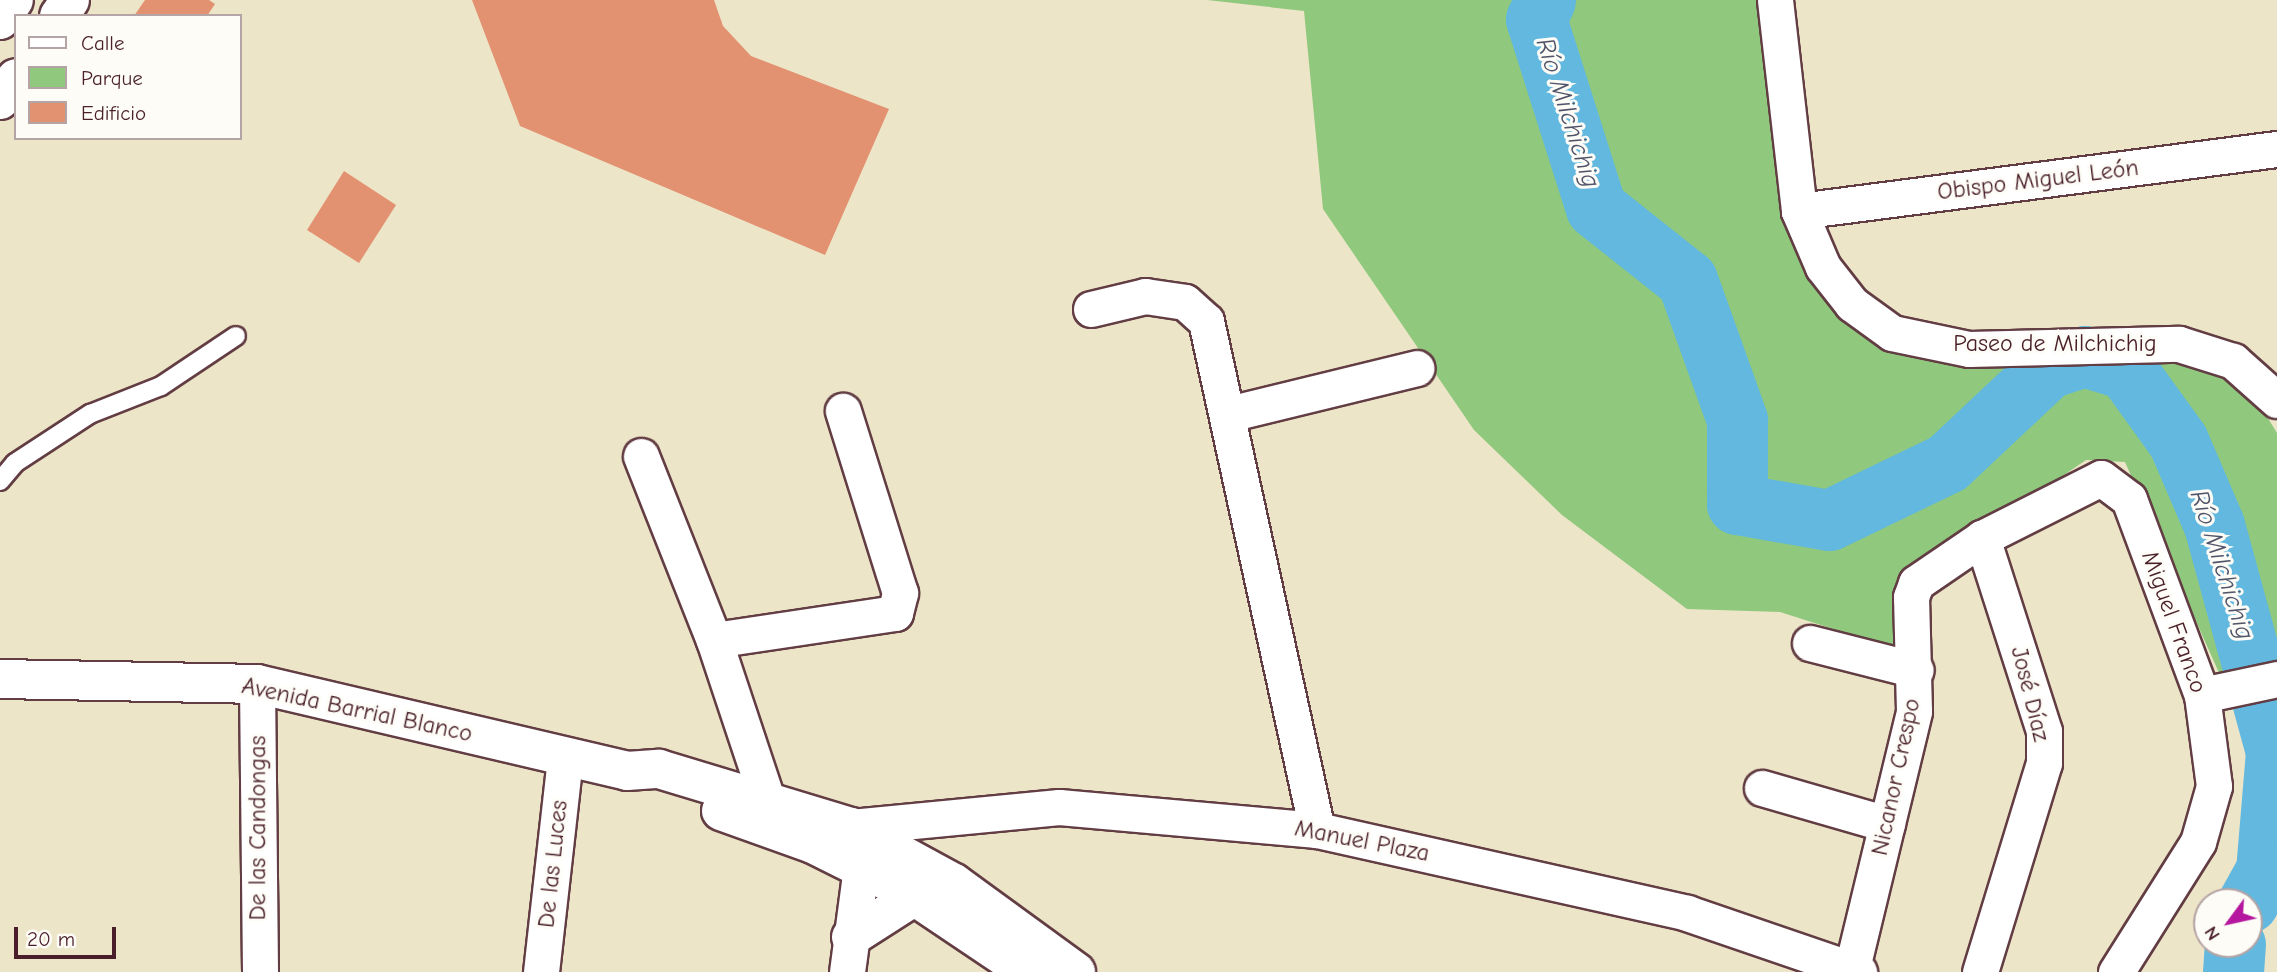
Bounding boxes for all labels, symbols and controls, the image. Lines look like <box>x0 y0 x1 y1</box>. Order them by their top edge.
legend <box>14 14 242 140</box>
text: Calle <box>81 31 124 55</box>
water label: Río Milchichig <box>1528 34 1606 192</box>
text: Parque <box>81 66 143 90</box>
text: Edificio <box>81 101 146 125</box>
street label: Obispo Miguel León <box>1936 153 2140 207</box>
street label: Paseo de Milchichig <box>1953 330 2157 358</box>
water label: Río Milchichig <box>2182 486 2260 644</box>
street label: Miguel Franco <box>2135 547 2213 697</box>
street label: José Díaz <box>2004 644 2056 744</box>
street label: Avenida Barrial Blanco <box>239 672 475 748</box>
street label: Nicanor Crespo <box>1865 696 1927 858</box>
street label: De las Candongas <box>244 736 272 920</box>
street label: De las Luces <box>532 799 574 929</box>
street label: Manuel Plaza <box>1292 814 1432 868</box>
north arrow <box>2193 888 2263 958</box>
scale bar <box>18 912 119 956</box>
text: N <box>2199 922 2225 945</box>
text: 20 m <box>27 927 75 951</box>

